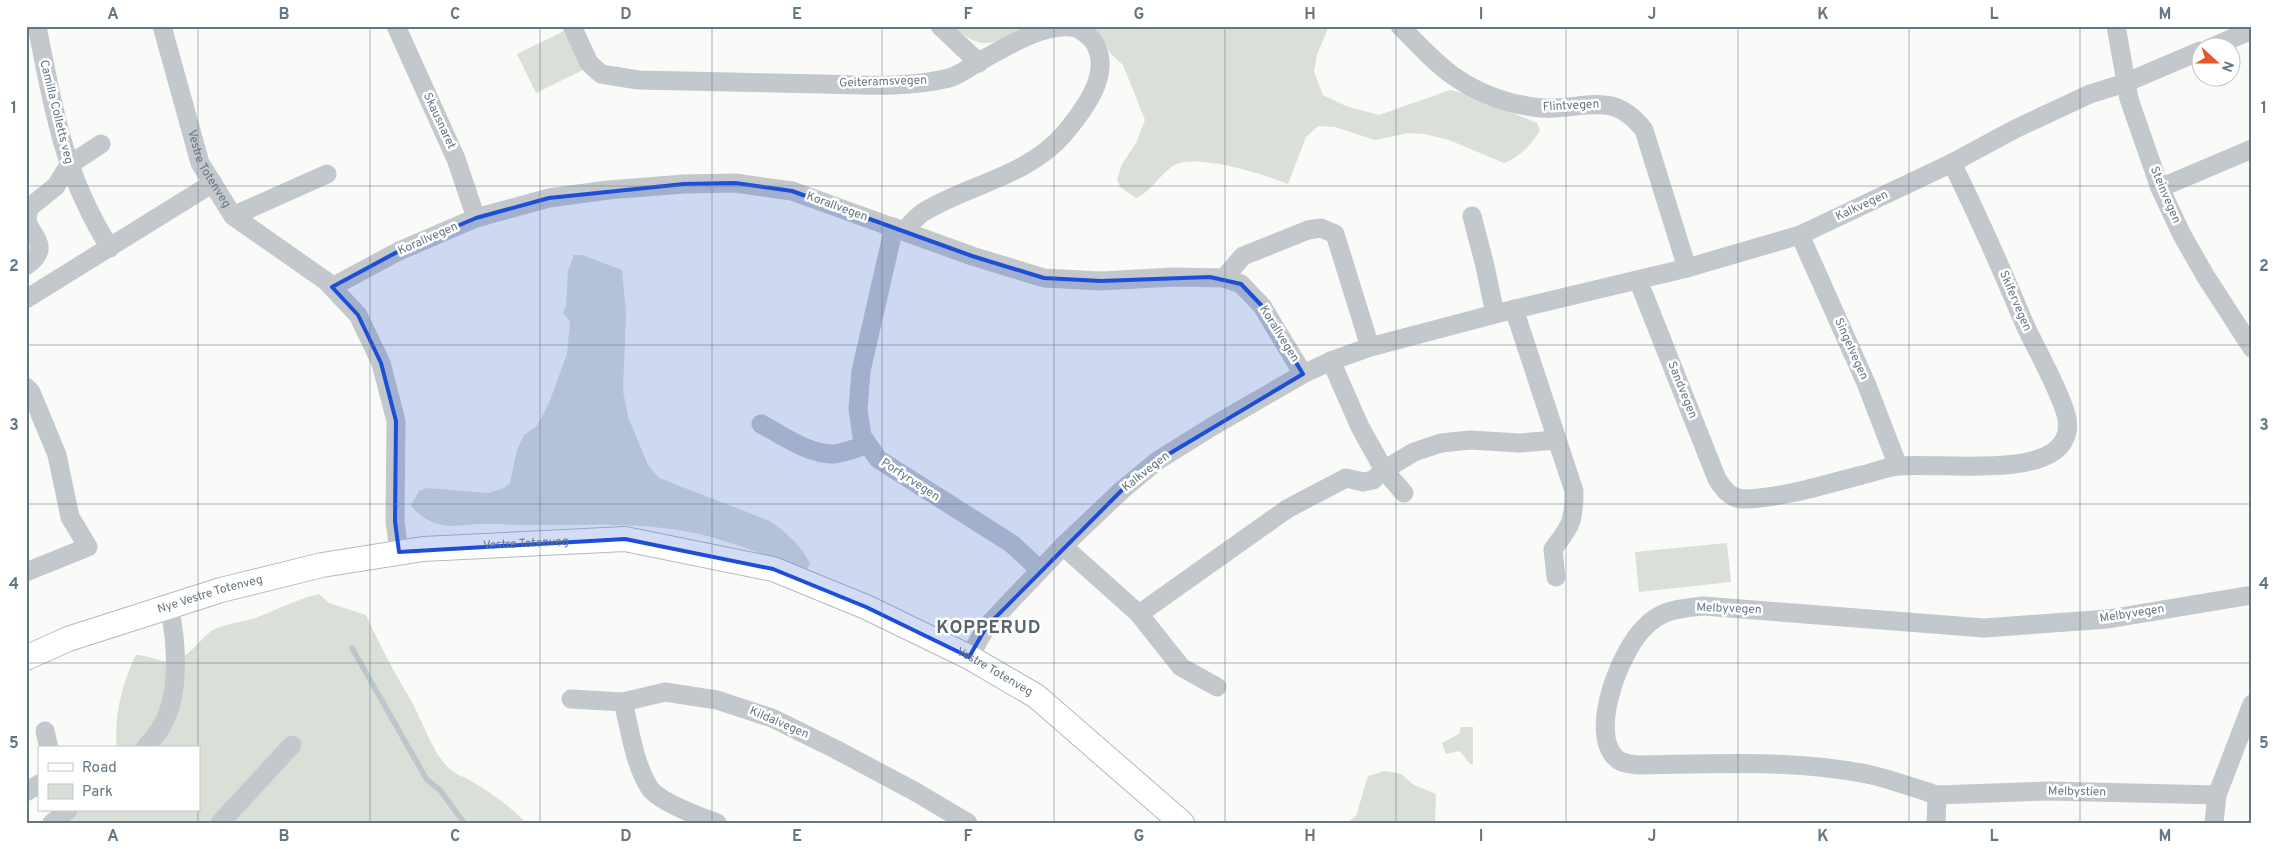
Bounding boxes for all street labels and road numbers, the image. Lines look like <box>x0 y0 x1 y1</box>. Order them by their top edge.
street label: Camilla Colletts veg <box>35 58 77 166</box>
street label: Geiteramsvegen <box>839 72 927 92</box>
street label: Skausnaret <box>419 90 459 152</box>
street label: Flintvegen <box>1542 97 1600 115</box>
street label: Vestre Totenveg <box>183 128 234 211</box>
street label: Steinvegen <box>2146 164 2184 226</box>
street label: Kalkvegen <box>1833 187 1891 225</box>
street label: Korallvegen <box>804 189 870 225</box>
street label: Korallvegen <box>395 219 461 259</box>
street label: Skifervegen <box>1995 268 2035 334</box>
street label: Korallvegen <box>1255 303 1303 365</box>
street label: Singelvegen <box>1830 315 1872 383</box>
street label: Sandvegen <box>1663 359 1701 421</box>
street label: Kalkvegen <box>1119 448 1173 496</box>
street label: Porfyrvegen <box>877 455 943 505</box>
street label: Vestre Totenveg <box>483 534 569 554</box>
street label: Nye Vestre Totenveg <box>155 572 265 618</box>
street label: Melbyvegen <box>1696 600 1762 618</box>
street label: Melbyvegen <box>2098 601 2166 627</box>
street label: Vestre Totenveg <box>954 644 1036 700</box>
street label: Kildalvegen <box>747 703 811 743</box>
street label: Melbystien <box>2048 783 2106 801</box>

